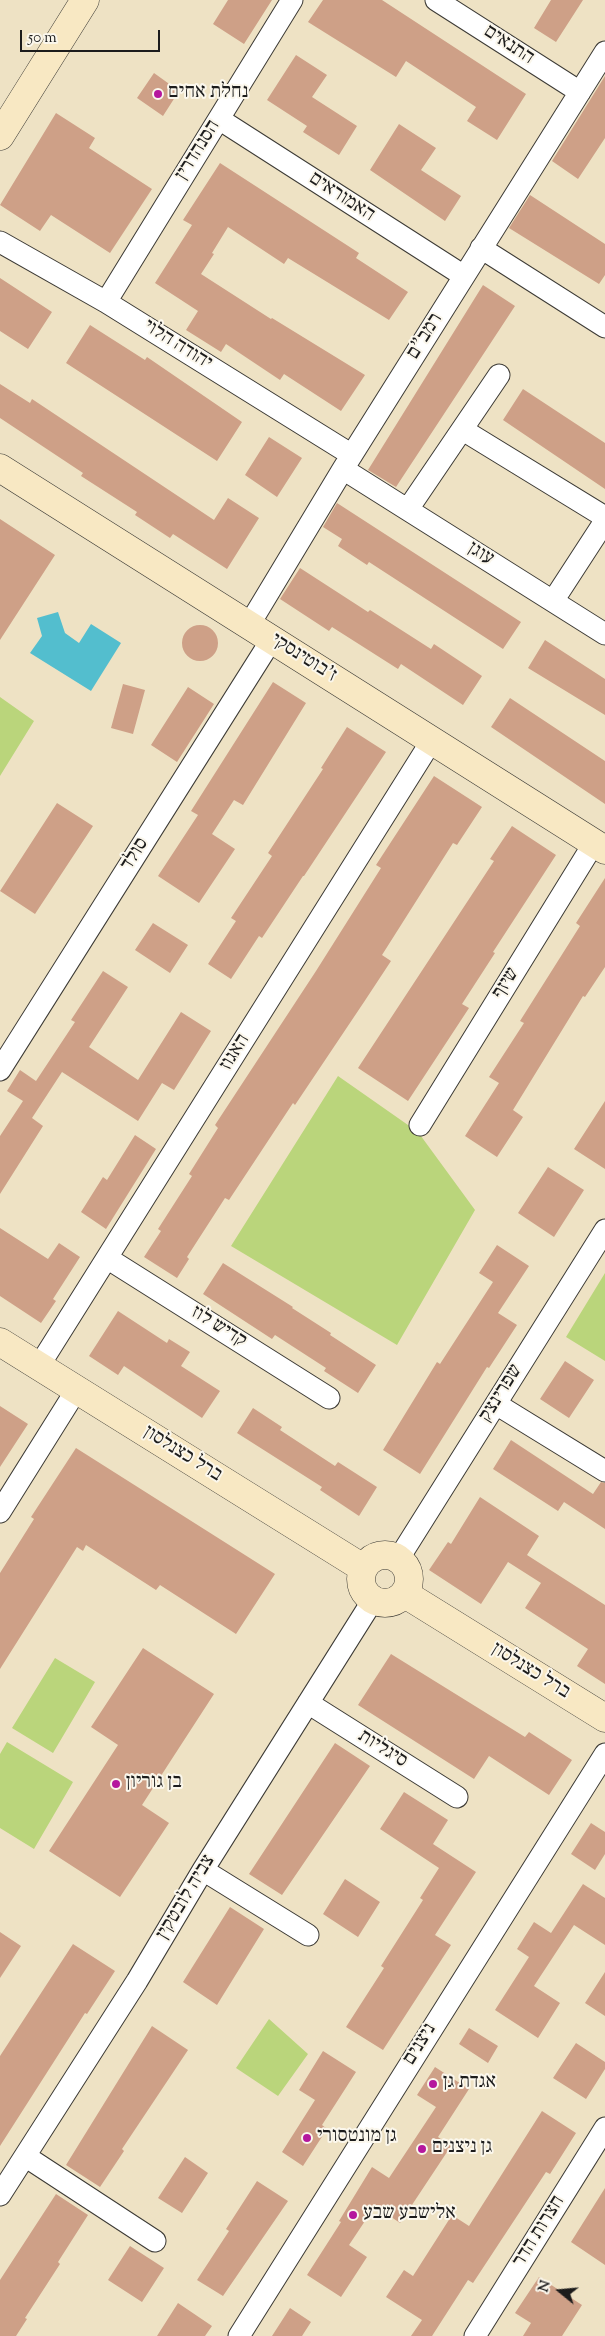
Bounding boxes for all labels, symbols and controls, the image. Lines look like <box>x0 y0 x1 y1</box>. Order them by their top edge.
scale bar <box>22 20 162 52</box>
street label: התנאים <box>478 21 538 71</box>
text: 50 m <box>28 28 57 49</box>
place label: נחלת אחים <box>168 82 248 106</box>
marker: נחלת אחים <box>152 88 164 100</box>
street label: הסנהדרין <box>171 116 227 186</box>
street label: האמוראים <box>304 168 378 228</box>
street label: רמב"ם <box>403 309 449 365</box>
street label: יהודה הלוי <box>138 316 216 376</box>
street label: עוגן <box>462 538 498 572</box>
street label: ז'בוטינסקי <box>265 629 341 689</box>
street label: סולד <box>117 834 155 876</box>
street label: שיזף <box>488 964 526 1004</box>
street label: האגוז <box>216 1030 256 1076</box>
street label: קדיש לוז <box>186 1302 250 1354</box>
street label: שפרינצק <box>475 1361 529 1427</box>
street label: ברל כצנלסון <box>138 1421 226 1489</box>
street label: ברל כצנלסון <box>486 1638 574 1706</box>
street label: סיגליות <box>353 1726 411 1774</box>
place label: בן גוריון <box>126 1772 182 1796</box>
marker: בן גוריון <box>110 1778 122 1790</box>
street label: צביה לובטקין <box>152 1851 222 1945</box>
street label: ניצנים <box>399 2020 443 2070</box>
place label: אגדת גן <box>443 2072 496 2096</box>
marker: אגדת גן <box>427 2078 439 2090</box>
place label: גן מונטסורי <box>317 2126 397 2150</box>
marker: גן מונטסורי <box>301 2132 313 2144</box>
place label: גן ניצנים <box>432 2137 492 2161</box>
marker: גן ניצנים <box>416 2143 428 2155</box>
street label: חצרות הדר <box>509 2192 571 2272</box>
place label: אלישבע שבע <box>363 2203 456 2227</box>
marker: אלישבע שבע <box>347 2209 359 2221</box>
north arrow <box>535 2266 585 2316</box>
text: N <box>534 2278 557 2295</box>

